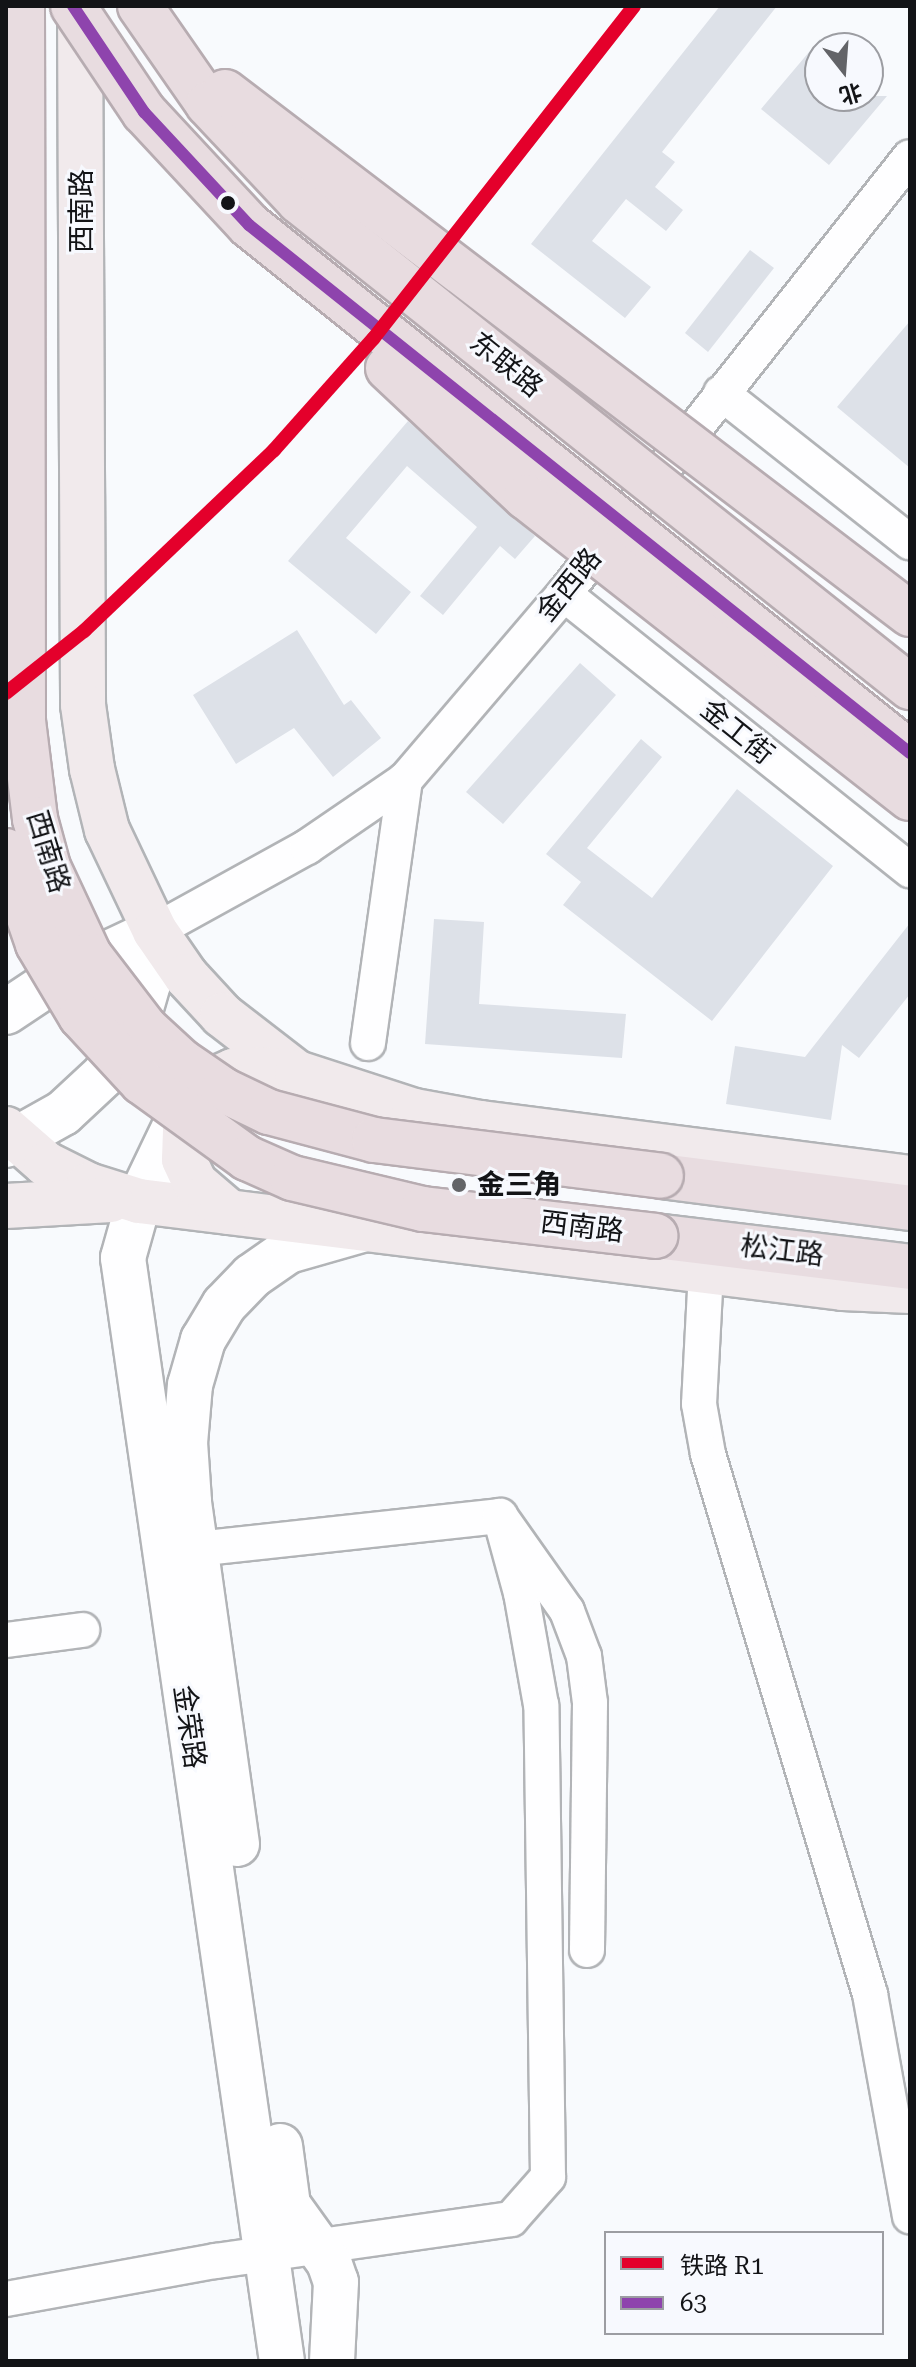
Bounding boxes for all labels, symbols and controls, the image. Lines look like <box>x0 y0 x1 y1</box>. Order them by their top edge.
north arrow <box>804 32 884 112</box>
text: 北 <box>836 78 865 109</box>
street label: 西南路 <box>65 169 99 253</box>
unlabelled marker <box>220 195 236 211</box>
street label: 东联路 <box>463 326 549 404</box>
street label: 金西路 <box>530 542 608 628</box>
street label: 金工街 <box>694 693 780 771</box>
street label: 西南路 <box>20 807 76 897</box>
place label: 金三角 <box>477 1168 561 1202</box>
marker: 金三角 <box>448 1174 470 1196</box>
street label: 西南路 <box>538 1205 626 1249</box>
street label: 松江路 <box>738 1229 826 1273</box>
street label: 金荣路 <box>167 1683 211 1771</box>
legend <box>604 2231 884 2335</box>
text: 铁路 R1 <box>680 2252 764 2280</box>
text: 63 <box>680 2289 707 2317</box>

